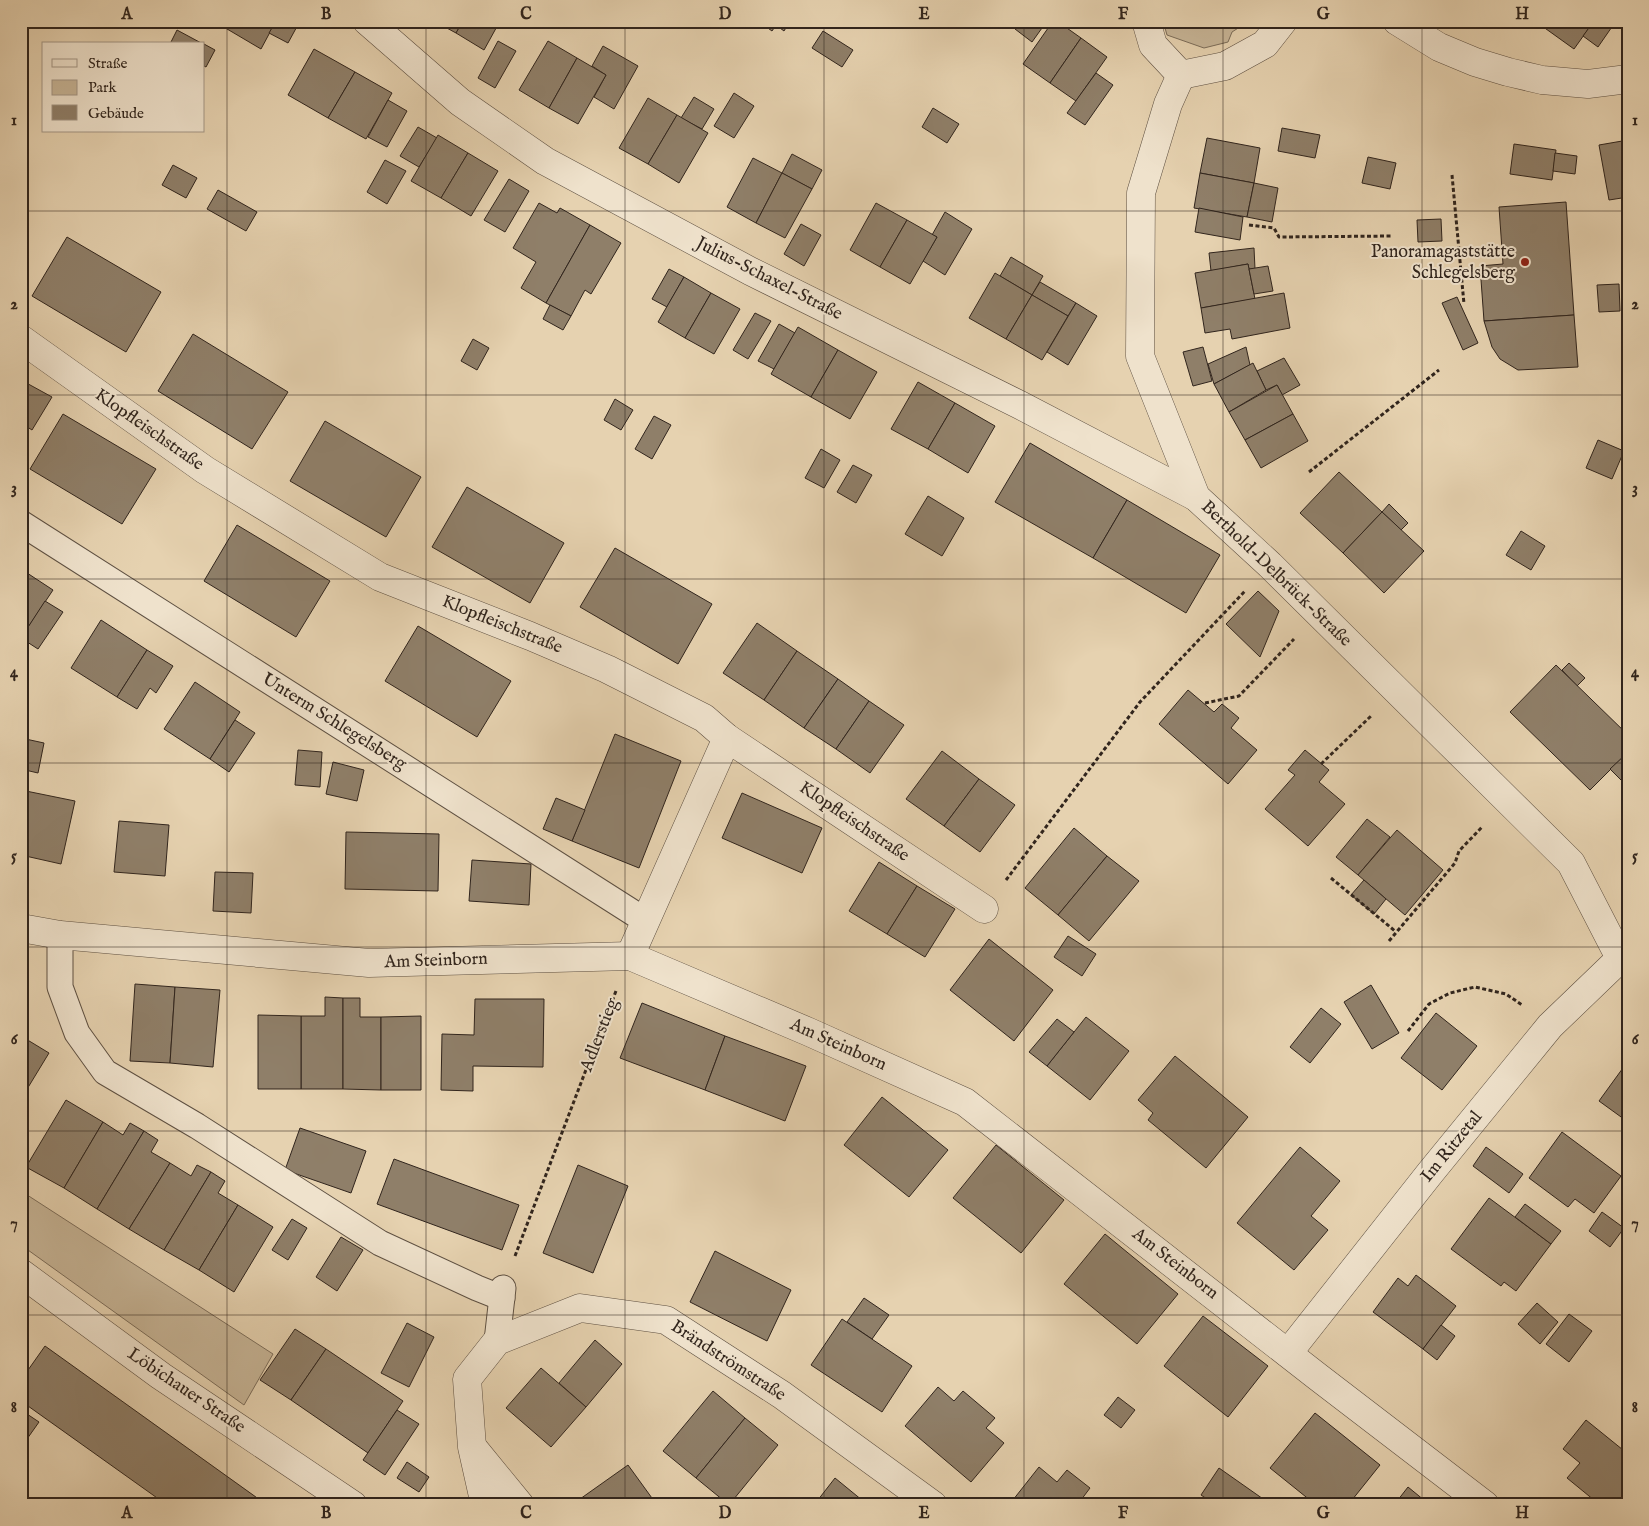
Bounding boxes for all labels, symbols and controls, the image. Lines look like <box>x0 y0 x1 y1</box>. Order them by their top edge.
text: A <box>121 5 134 25</box>
text: B <box>321 5 332 25</box>
text: C <box>520 5 532 25</box>
text: D <box>719 5 732 25</box>
text: E <box>918 5 930 25</box>
text: F <box>1118 5 1129 25</box>
text: G <box>1317 5 1330 25</box>
text: H <box>1515 5 1529 25</box>
legend <box>42 42 205 132</box>
text: Straße <box>88 54 128 73</box>
text: Park <box>88 78 118 97</box>
text: Gebäude <box>88 104 144 123</box>
text: 1 <box>11 111 17 131</box>
text: 1 <box>1632 111 1638 131</box>
street label: Julius-Schaxel-Straße <box>690 231 846 326</box>
place label: Panoramagaststätte Schlegelsberg <box>1371 241 1515 285</box>
marker: Panoramagaststätte Schlegelsberg <box>1519 256 1531 268</box>
text: 2 <box>10 295 18 315</box>
text: 2 <box>1631 295 1639 315</box>
street label: Klopfleischstraße <box>90 384 208 476</box>
text: 3 <box>11 479 17 499</box>
text: 3 <box>1632 479 1638 499</box>
street label: Berthold-Delbrück-Straße <box>1196 496 1356 652</box>
street label: Klopfleischstraße <box>438 590 566 660</box>
text: 4 <box>10 663 19 683</box>
text: 4 <box>1631 663 1640 683</box>
street label: Unterm Schlegelsberg <box>257 668 411 776</box>
street label: Klopfleischstraße <box>794 777 914 867</box>
text: 5 <box>11 847 17 867</box>
text: 5 <box>1632 847 1638 867</box>
street label: Am Steinborn <box>383 948 489 974</box>
street label: Adlerstieg <box>575 995 625 1076</box>
street label: Am Steinborn <box>785 1013 890 1077</box>
text: 6 <box>11 1030 19 1050</box>
text: 6 <box>1632 1030 1640 1050</box>
street label: Im Ritzetal <box>1416 1106 1488 1188</box>
text: 7 <box>10 1214 18 1234</box>
text: 7 <box>1631 1214 1639 1234</box>
street label: Am Steinborn <box>1126 1222 1223 1305</box>
street label: Brändströmstraße <box>666 1315 790 1407</box>
street label: Löbichauer Straße <box>123 1343 249 1439</box>
text: 8 <box>11 1398 17 1418</box>
text: 8 <box>1632 1398 1638 1418</box>
text: A <box>121 1504 134 1524</box>
text: B <box>321 1504 332 1524</box>
text: C <box>520 1504 532 1524</box>
text: D <box>719 1504 732 1524</box>
text: E <box>918 1504 930 1524</box>
text: F <box>1118 1504 1129 1524</box>
text: G <box>1317 1504 1330 1524</box>
text: H <box>1515 1504 1529 1524</box>

